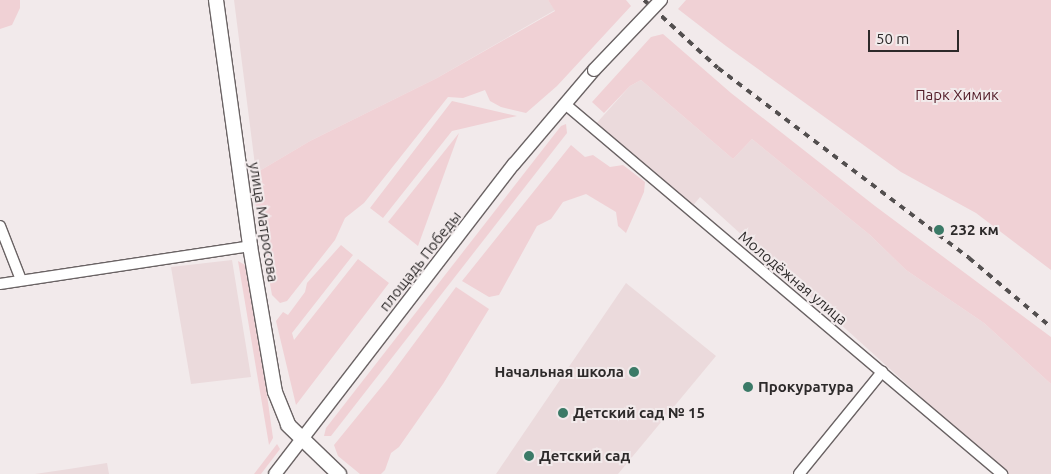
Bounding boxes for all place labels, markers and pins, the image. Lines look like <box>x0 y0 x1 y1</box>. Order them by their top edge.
place label: 232 км <box>950 221 999 239</box>
marker: 232 км <box>932 223 946 237</box>
place label: Начальная школа <box>495 363 624 381</box>
marker: Начальная школа <box>628 366 640 378</box>
place label: Прокуратура <box>758 378 854 396</box>
marker: Прокуратура <box>742 381 754 393</box>
place label: Детский сад № 15 <box>573 404 705 422</box>
marker: Детский сад № 15 <box>557 407 569 419</box>
place label: Детский сад <box>539 447 630 465</box>
marker: Детский сад <box>523 450 535 462</box>

